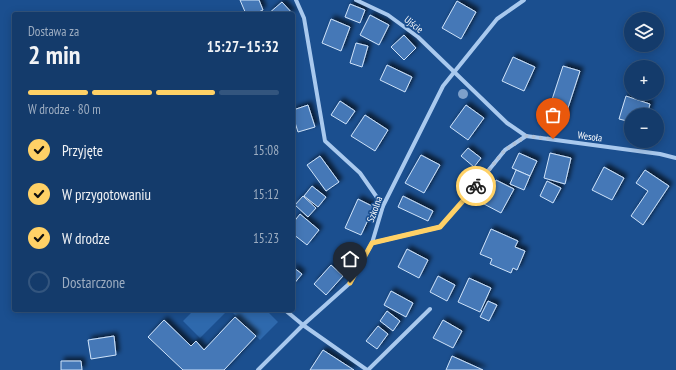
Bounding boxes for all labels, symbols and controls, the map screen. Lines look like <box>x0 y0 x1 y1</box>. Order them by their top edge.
map controls <box>624 12 664 148</box>
button: layers <box>624 12 664 52</box>
street label: Ujście <box>402 13 426 36</box>
text: Dostawa za <box>28 23 79 40</box>
text: 15:27–15:32 <box>207 37 279 56</box>
text: 2 min <box>28 38 81 71</box>
button: + <box>624 60 664 100</box>
pin <box>536 98 570 139</box>
text: W drodze · 80 m <box>28 101 101 118</box>
icon: bag <box>542 104 564 126</box>
button: − <box>624 108 664 148</box>
street label: Wesoła <box>577 128 603 145</box>
icon: check <box>28 139 50 161</box>
text: Przyjęte <box>62 141 103 160</box>
text: 15:08 <box>253 142 279 159</box>
courier <box>456 166 496 206</box>
icon: bike <box>465 175 487 197</box>
icon: check <box>28 183 50 205</box>
text: W przygotowaniu <box>62 185 151 204</box>
text: 15:12 <box>253 186 279 203</box>
street label: Szkolna <box>364 194 385 224</box>
icon: check <box>28 227 50 249</box>
text: W drodze <box>62 229 110 248</box>
text: 15:23 <box>253 230 279 247</box>
pin <box>333 242 367 283</box>
icon: home <box>339 248 361 270</box>
text: Dostarczone <box>62 273 125 292</box>

